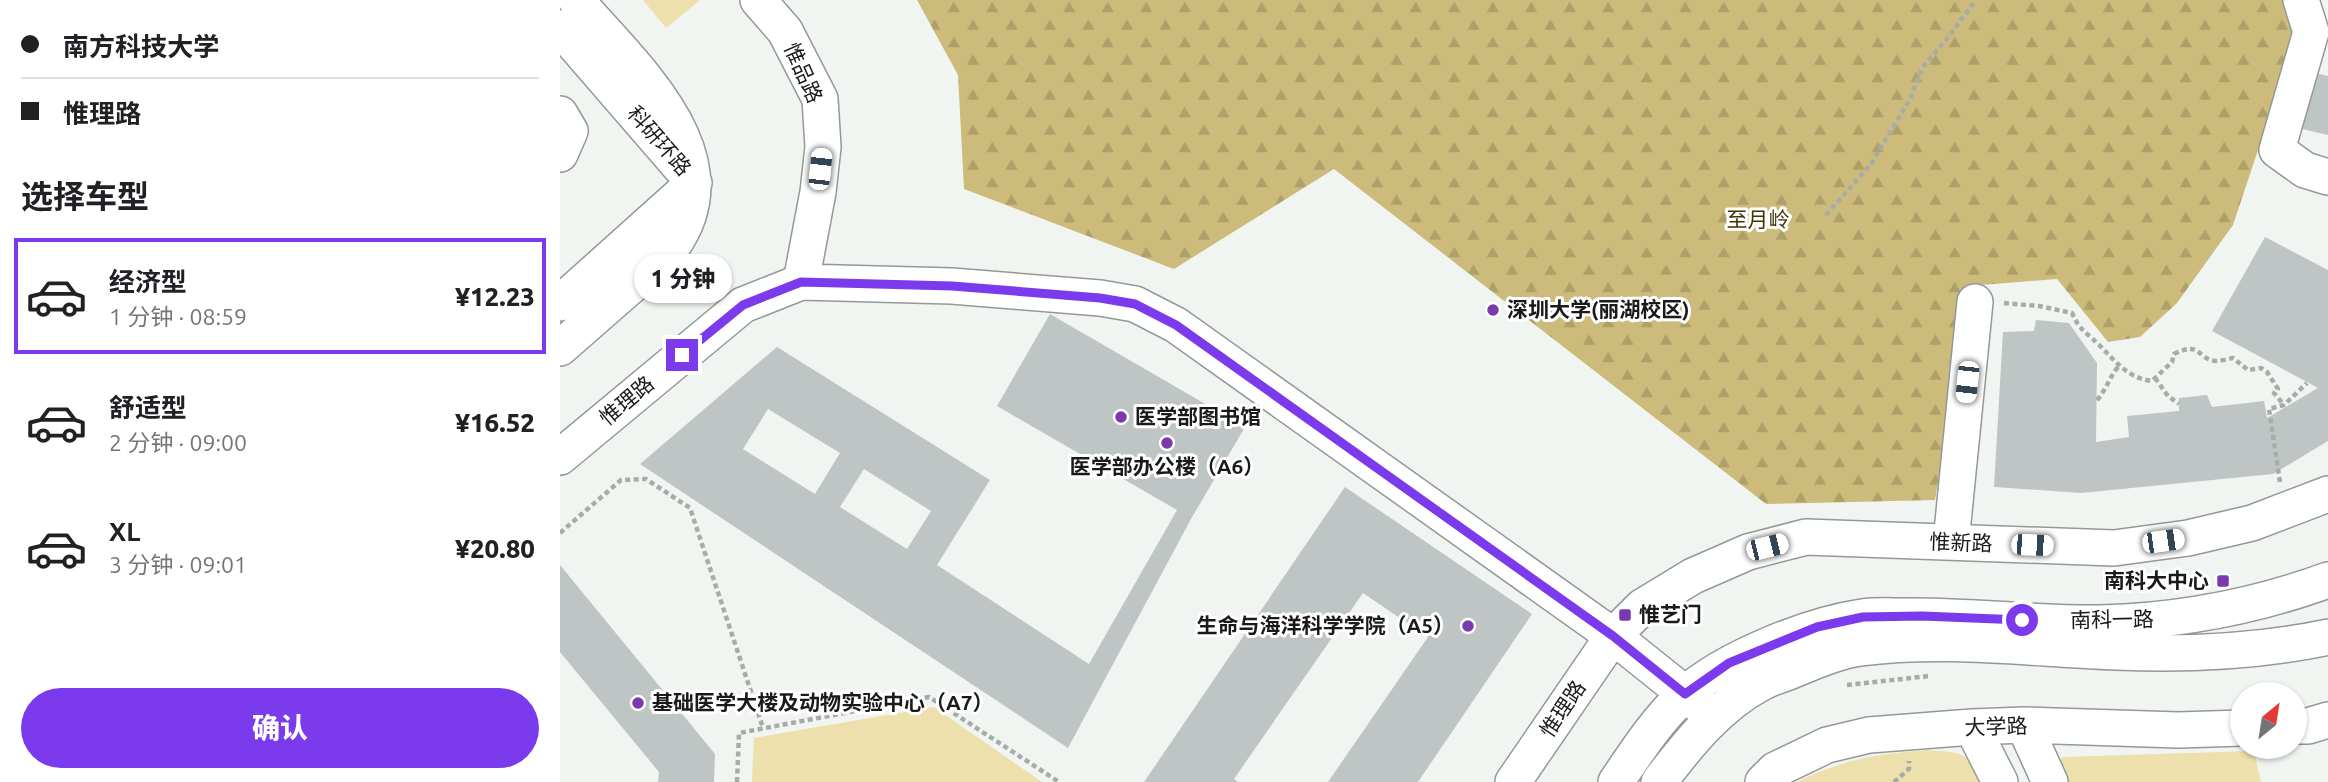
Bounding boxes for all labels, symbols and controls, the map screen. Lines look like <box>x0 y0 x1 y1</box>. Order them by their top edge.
text: 南方科技大学 <box>63 32 219 61</box>
street label: 惟品路 <box>780 39 828 106</box>
text: 惟理路 <box>63 99 141 128</box>
street label: 科研环路 <box>623 101 696 180</box>
car <box>808 147 833 191</box>
text: 选择车型 <box>21 178 149 214</box>
park label: 至月岭 <box>1727 207 1790 231</box>
callout: 1 分钟 <box>633 254 731 302</box>
icon: car <box>25 265 88 328</box>
text: 1 分钟 <box>651 266 715 291</box>
text: 经济型 <box>109 267 187 296</box>
text: ¥12.23 <box>455 282 535 311</box>
place label: 深圳大学(丽湖校区) <box>1507 297 1690 321</box>
marker: 深圳大学(丽湖校区) <box>1485 302 1501 318</box>
text: 1 分钟 · 08:59 <box>109 304 247 329</box>
route end <box>666 339 698 371</box>
car <box>1955 360 1980 404</box>
street label: 惟理路 <box>595 371 658 430</box>
icon: car <box>25 391 88 454</box>
text: 舒适型 <box>109 393 187 422</box>
place label: 医学部图书馆 <box>1135 404 1261 428</box>
text: ¥16.52 <box>455 408 535 437</box>
marker: 医学部图书馆 <box>1113 409 1129 425</box>
text: 2 分钟 · 09:00 <box>109 430 247 455</box>
marker: 医学部办公楼（A6） <box>1159 435 1175 451</box>
place label: 医学部办公楼（A6） <box>1070 454 1264 478</box>
icon: car <box>25 517 88 580</box>
text: XL <box>109 517 140 546</box>
car <box>2141 528 2186 554</box>
street label: 惟新路 <box>1929 529 1993 555</box>
car <box>1745 532 1790 562</box>
text: ¥20.80 <box>455 534 535 563</box>
car <box>2011 534 2054 556</box>
text: 3 分钟 · 09:01 <box>109 552 247 577</box>
place label: 南科大中心 <box>2104 568 2209 592</box>
marker: 南科大中心 <box>2215 573 2231 589</box>
place label: 惟艺门 <box>1639 602 1702 626</box>
route start <box>2006 604 2038 636</box>
street label: 南科一路 <box>2070 606 2154 632</box>
marker: 惟艺门 <box>1617 607 1633 623</box>
place label: 生命与海洋科学学院（A5） <box>1196 613 1454 637</box>
marker: 生命与海洋科学学院（A5） <box>1460 618 1476 634</box>
street label: 惟理路 <box>1535 676 1590 741</box>
north arrow <box>2230 682 2306 760</box>
map controls <box>2230 682 2307 759</box>
button: 确认 <box>21 688 539 768</box>
place label: 基础医学大楼及动物实验中心（A7） <box>652 690 994 714</box>
marker: 基础医学大楼及动物实验中心（A7） <box>630 695 646 711</box>
street label: 大学路 <box>1964 713 2028 739</box>

